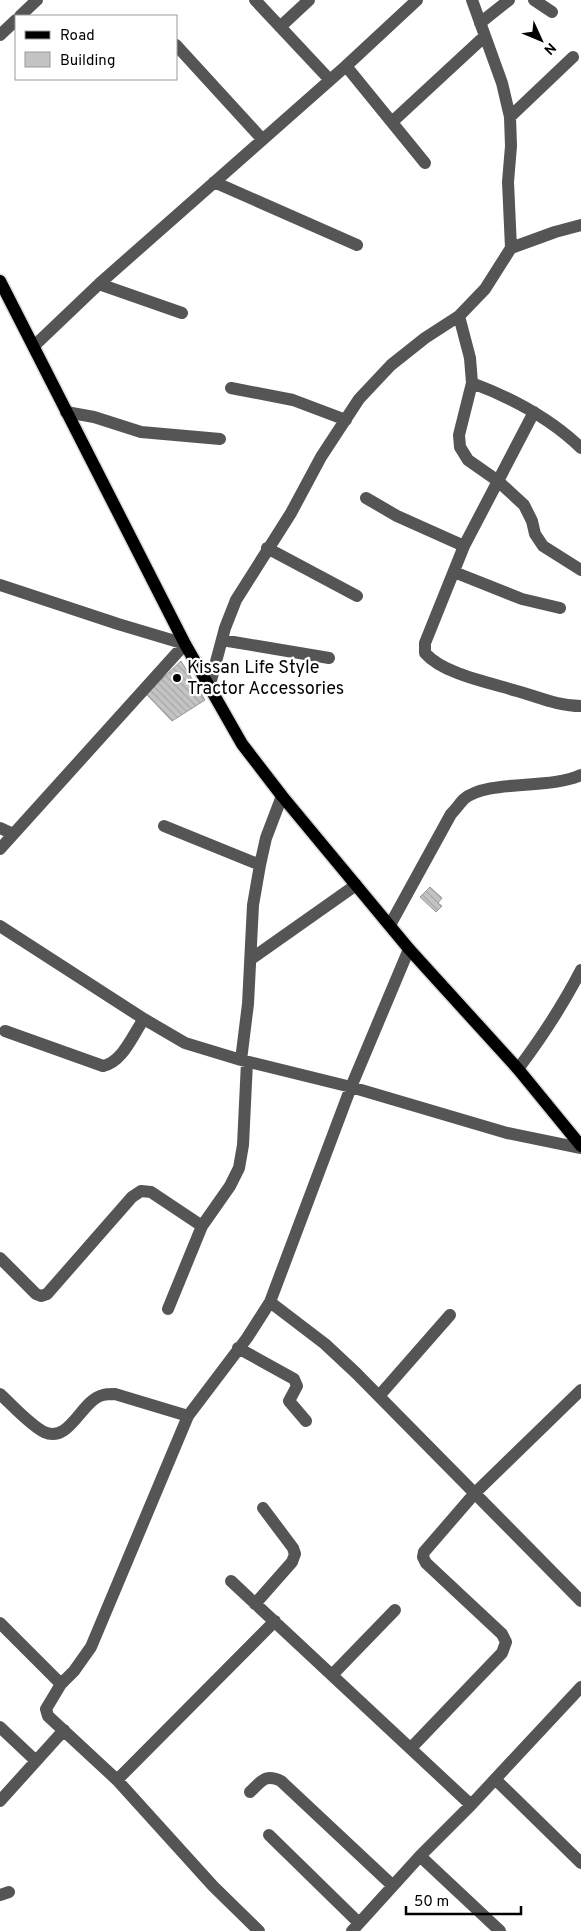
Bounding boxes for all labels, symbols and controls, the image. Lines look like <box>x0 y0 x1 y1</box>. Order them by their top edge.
legend <box>15 15 178 80</box>
north arrow <box>516 15 566 65</box>
text: Road <box>60 27 95 46</box>
text: N <box>540 38 559 58</box>
text: Building <box>60 52 115 71</box>
place label: Kissan Life Style Tractor Accessories <box>187 657 344 701</box>
marker: Kissan Life Style Tractor Accessories <box>171 672 183 684</box>
scale bar <box>406 1884 521 1916</box>
text: 50 m <box>414 1893 449 1912</box>

